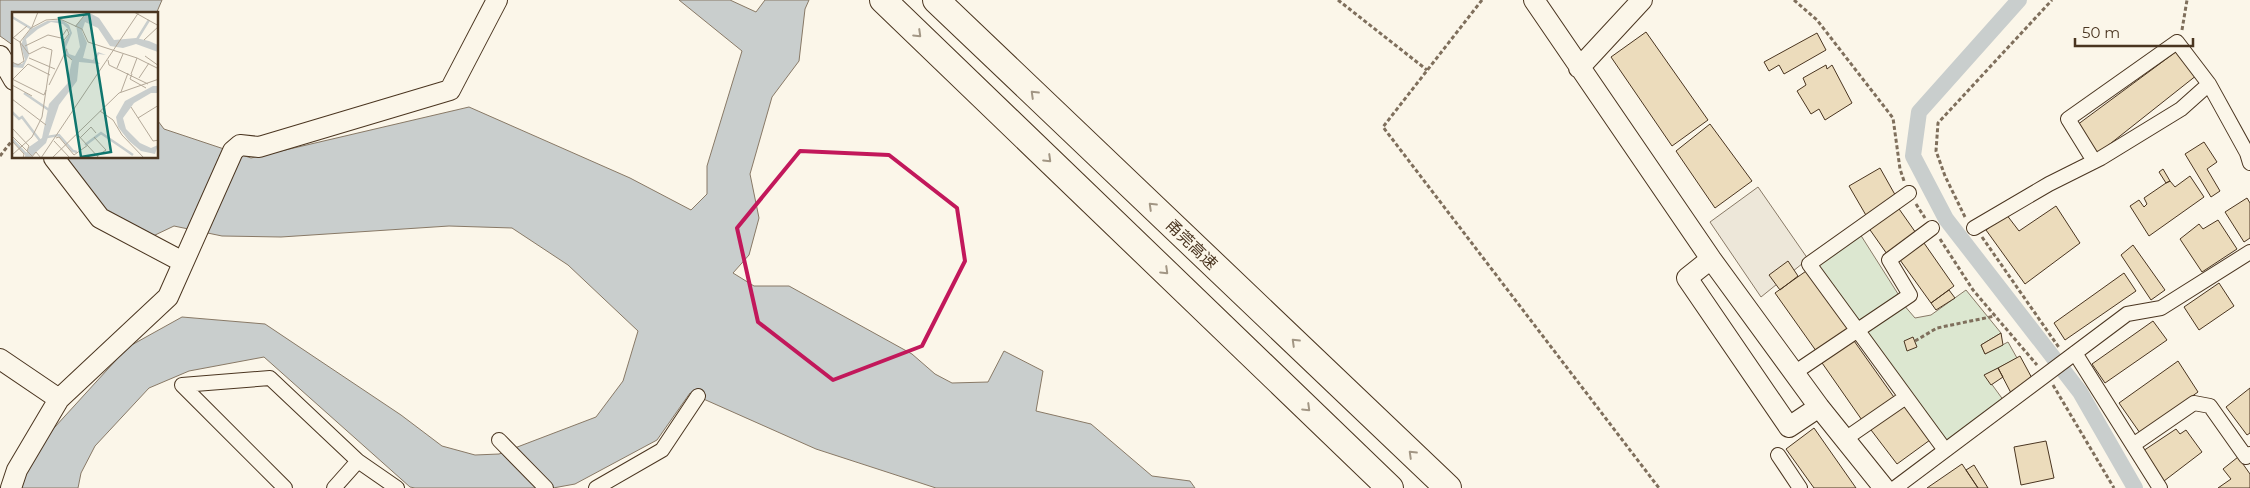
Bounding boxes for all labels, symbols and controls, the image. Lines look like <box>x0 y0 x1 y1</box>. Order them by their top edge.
inset map <box>12 12 159 159</box>
scale bar <box>2075 15 2192 47</box>
text: 50 m <box>2082 23 2120 42</box>
one-way arrow <box>912 28 921 37</box>
one-way arrow <box>1031 91 1040 100</box>
one-way arrow <box>1042 153 1051 162</box>
one-way arrow <box>1149 203 1158 212</box>
street label: 甬莞高速 <box>1162 215 1221 273</box>
one-way arrow <box>1159 265 1168 274</box>
one-way arrow <box>1291 339 1300 348</box>
one-way arrow <box>1301 402 1310 411</box>
one-way arrow <box>1409 451 1418 460</box>

